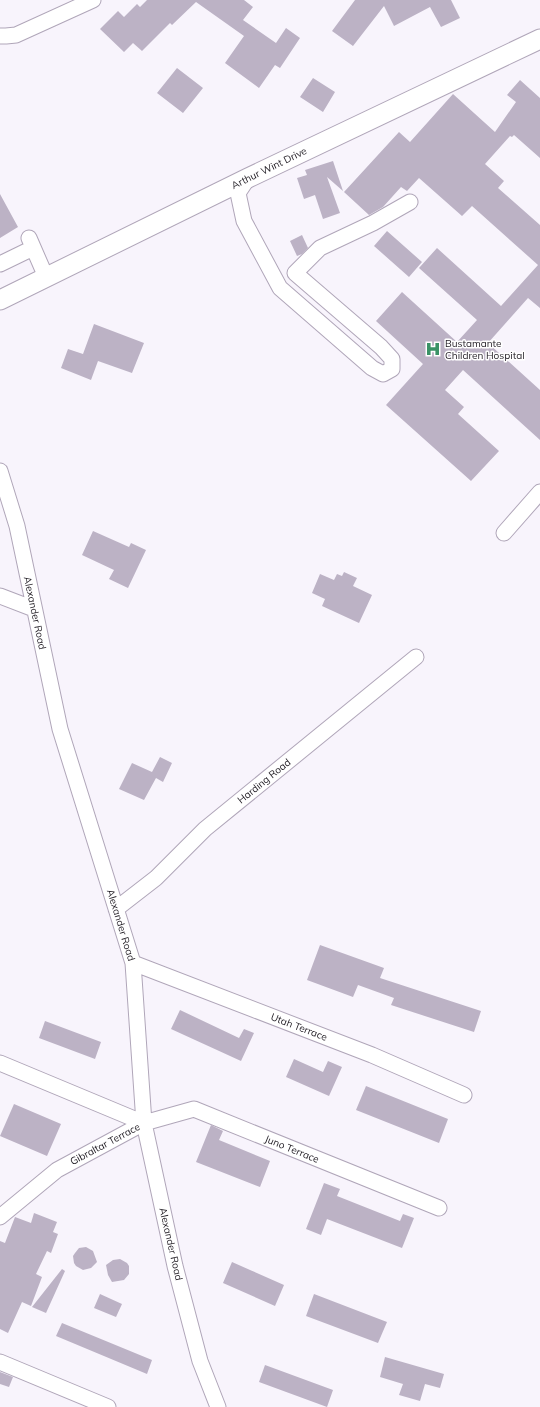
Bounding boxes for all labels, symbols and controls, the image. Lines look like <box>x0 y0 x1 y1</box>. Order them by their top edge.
street label: Arthur Wint Drive <box>229 144 309 192</box>
place label: Bustamante Children Hospital <box>445 337 525 362</box>
hospital icon: Bustamante Children Hospital <box>424 340 442 358</box>
street label: Alexander Road <box>21 575 49 651</box>
street label: Harding Road <box>235 756 293 806</box>
street label: Alexander Road <box>104 887 138 963</box>
street label: Utah Terrace <box>269 1010 329 1044</box>
street label: Gibraltar Terrace <box>68 1120 142 1168</box>
street label: Juno Terrace <box>263 1132 321 1166</box>
street label: Alexander Road <box>156 1206 186 1282</box>

